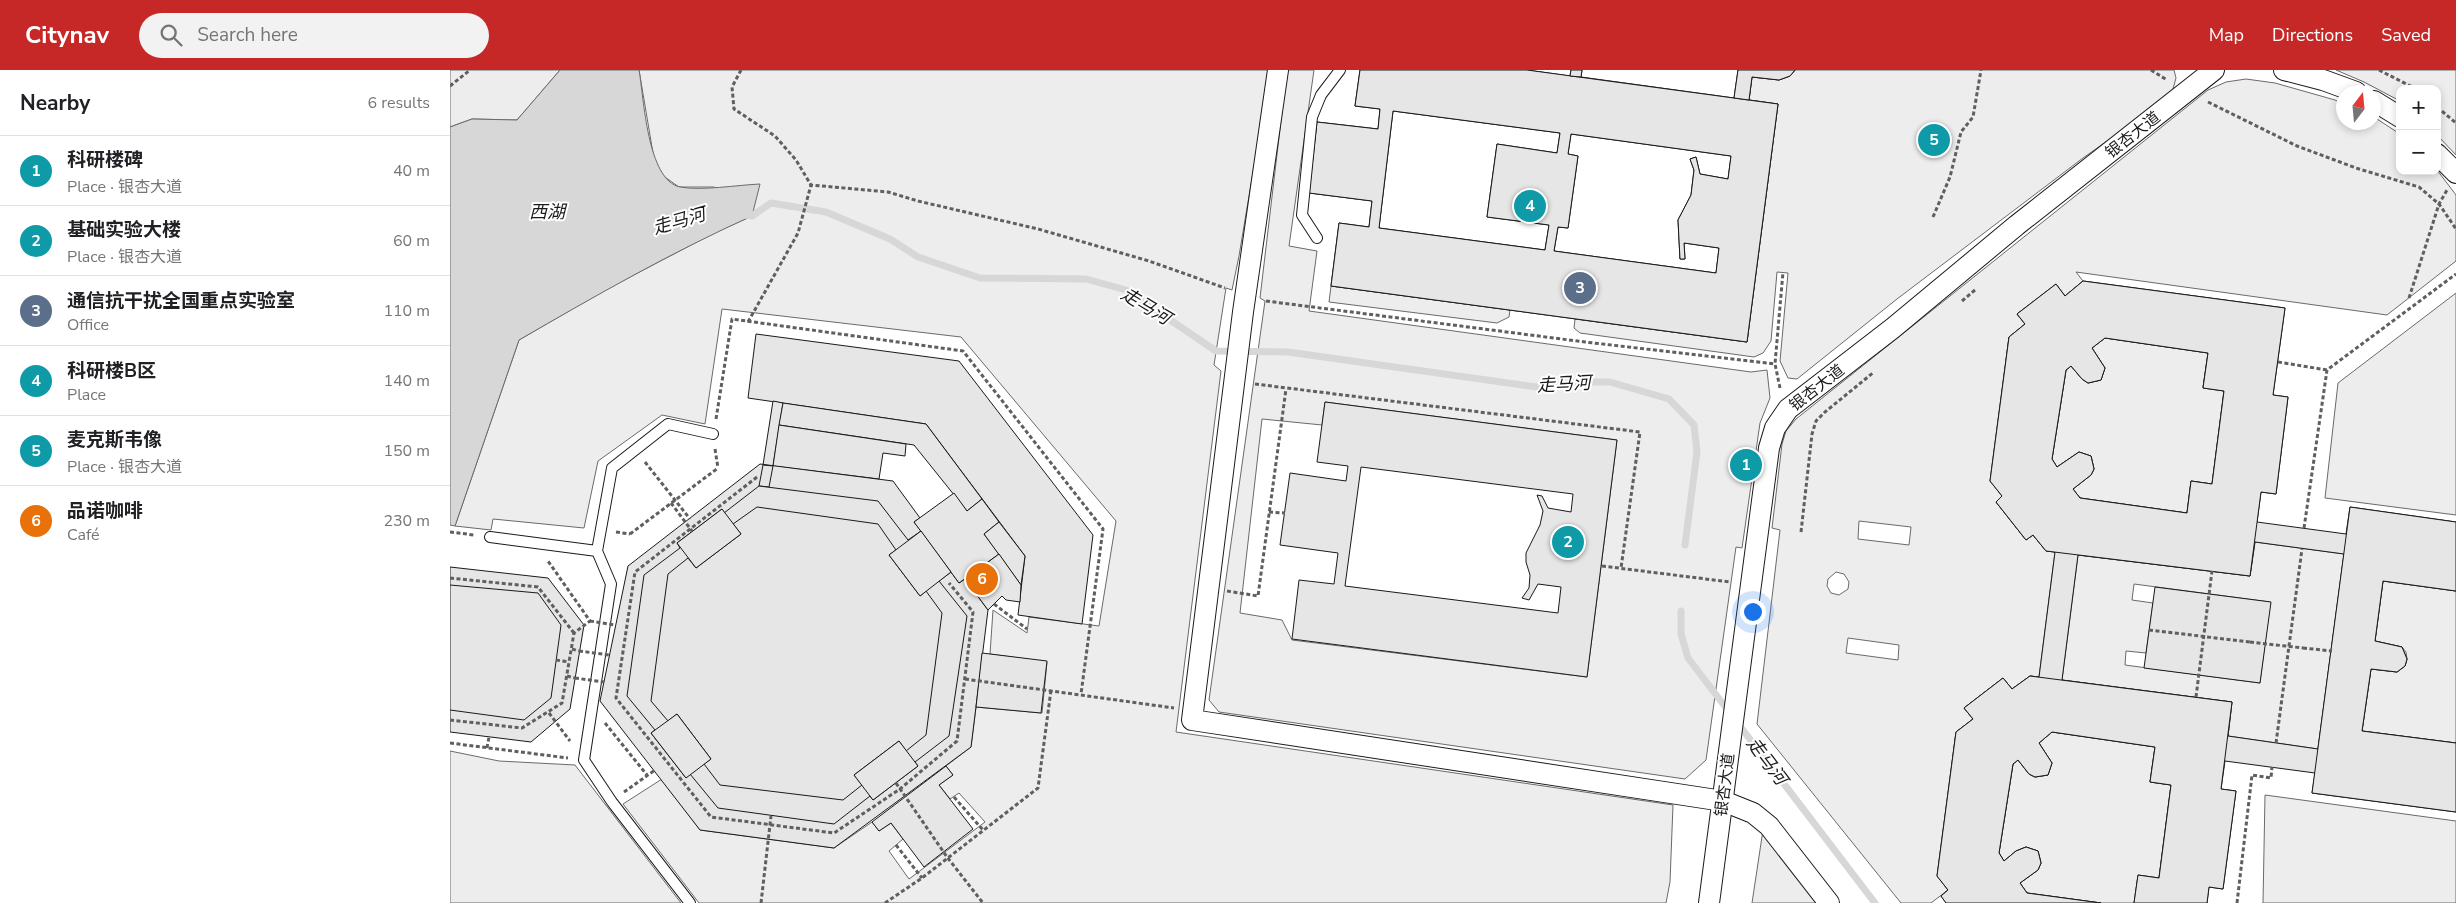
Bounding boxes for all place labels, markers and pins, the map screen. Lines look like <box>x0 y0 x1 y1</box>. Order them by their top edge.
pin: 5 <box>1918 121 1950 159</box>
pin: 4 <box>1514 187 1546 225</box>
pin: 3 <box>1564 269 1596 307</box>
pin: 1 <box>1730 446 1762 484</box>
pin: 2 <box>1552 523 1584 561</box>
pin: 6 <box>966 560 998 598</box>

